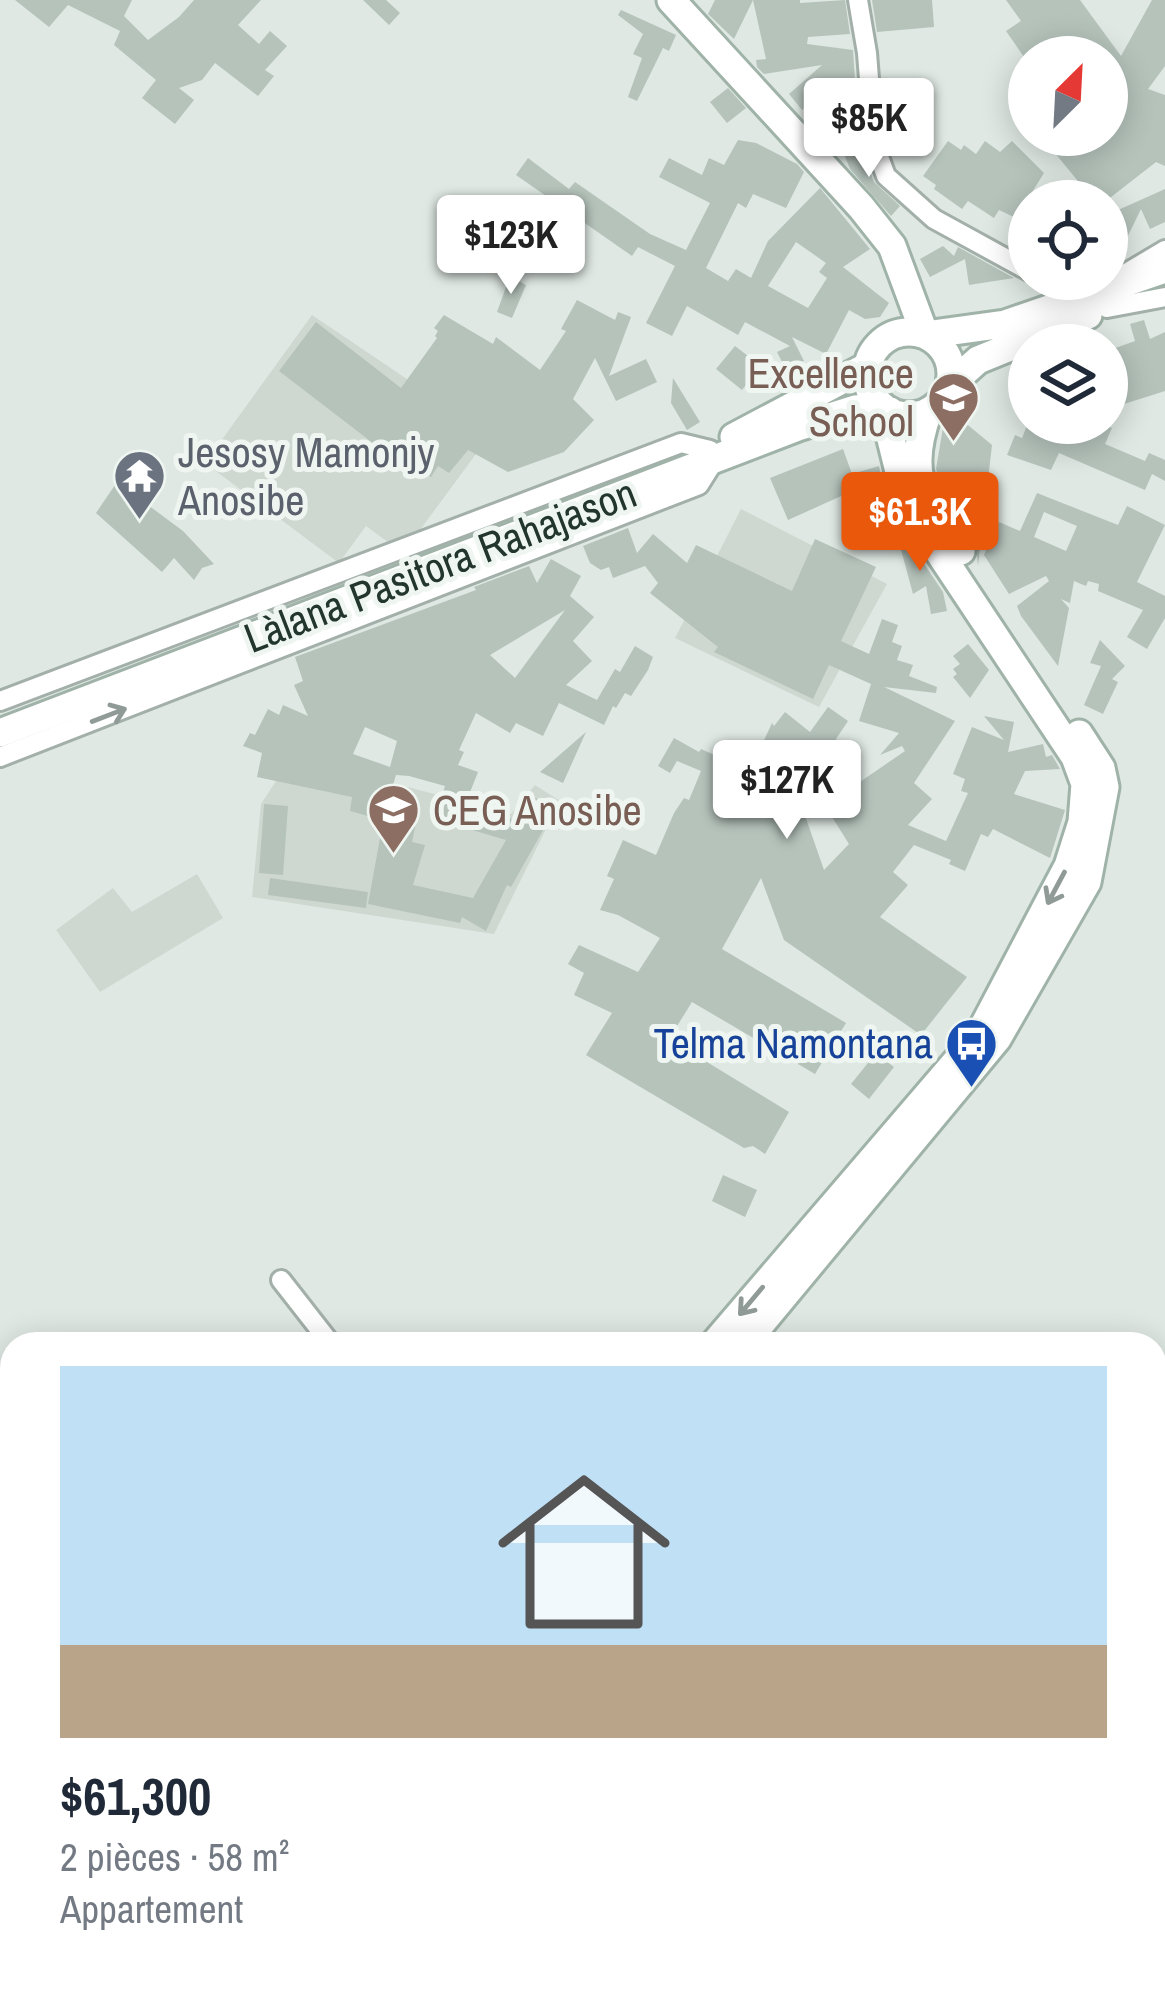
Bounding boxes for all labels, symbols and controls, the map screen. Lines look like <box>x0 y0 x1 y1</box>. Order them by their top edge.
north arrow <box>1008 36 1128 156</box>
map controls <box>1008 36 1128 444</box>
pin: $85K <box>798 78 940 180</box>
text: $85K <box>831 91 907 143</box>
button: locate <box>1008 180 1128 300</box>
pin: $123K <box>427 195 595 297</box>
text: $123K <box>464 208 558 260</box>
button: layers <box>1008 324 1128 444</box>
place label: Excellence School <box>747 345 914 449</box>
school or university icon: Excellence School <box>925 369 981 443</box>
place label: Jesosy Mamonjy Anosibe <box>177 424 434 528</box>
temple icon: Jesosy Mamonjy Anosibe <box>111 448 167 522</box>
street label: Làlana Pasitora Rahajason <box>236 464 644 666</box>
pin: $61.3K <box>822 472 1018 574</box>
text: $61.3K <box>868 485 972 537</box>
one-way arrow <box>90 702 127 724</box>
pin: $127K <box>703 740 871 842</box>
text: $127K <box>740 753 834 805</box>
school or university icon: CEG Anosibe <box>366 782 422 856</box>
place label: CEG Anosibe <box>433 782 642 838</box>
one-way arrow <box>1044 870 1067 905</box>
place label: Telma Namontana <box>654 1015 933 1071</box>
bus stop icon: Telma Namontana <box>944 1015 1000 1089</box>
one-way arrow <box>737 1285 765 1316</box>
icon: home <box>476 1444 692 1660</box>
text: $61,300 <box>60 1762 211 1831</box>
text: 2 pièces · 58 m² <box>60 1831 289 1883</box>
text: Appartement <box>60 1883 243 1935</box>

